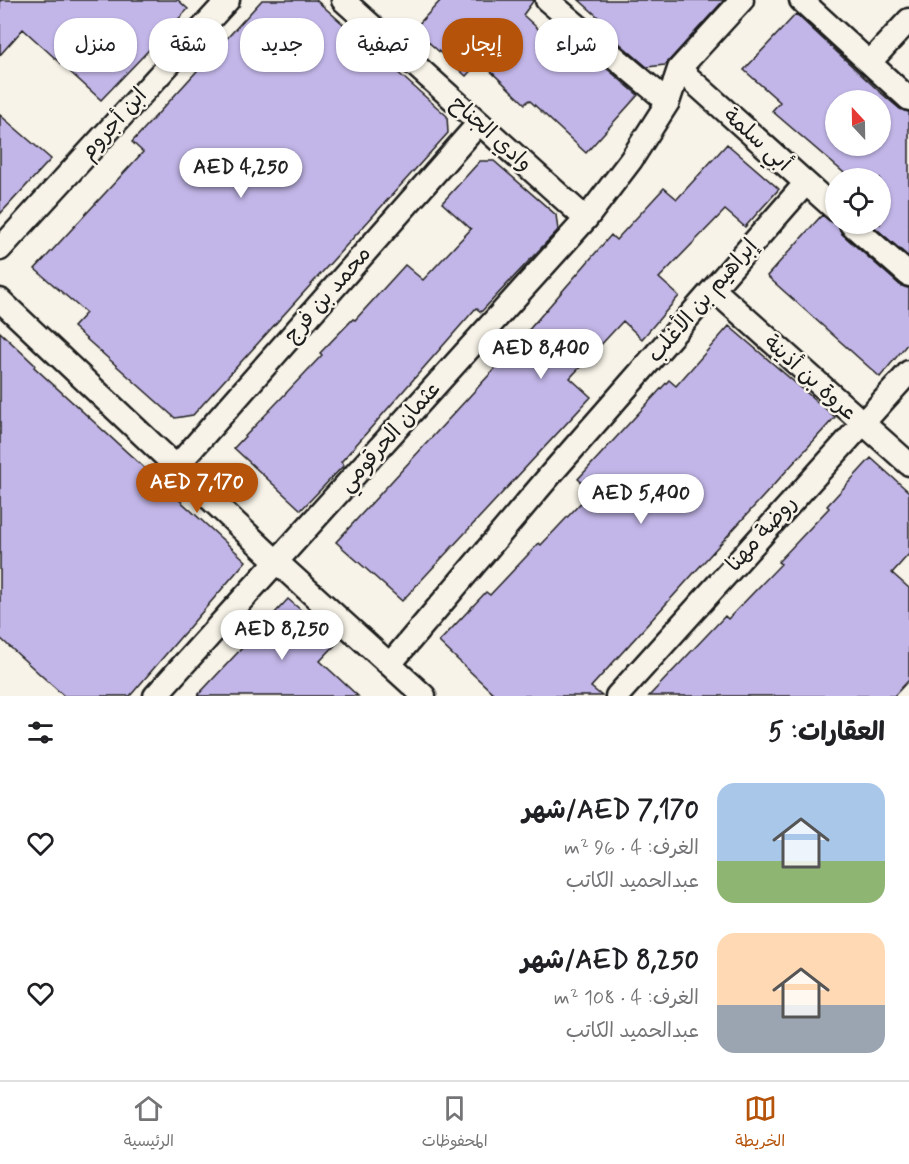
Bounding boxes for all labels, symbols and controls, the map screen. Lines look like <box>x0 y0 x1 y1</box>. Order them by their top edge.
chip: منزل <box>54 18 137 72</box>
chip: شقة <box>149 18 228 72</box>
chip: جديد <box>240 18 324 72</box>
chip: تصفية <box>336 18 430 72</box>
chip: إيجار <box>442 18 523 72</box>
chip: شراء <box>535 18 618 72</box>
street label: ابن أجروم <box>74 82 155 167</box>
street label: وادي الجناح <box>443 90 538 179</box>
north arrow <box>825 90 891 156</box>
map controls <box>825 90 891 234</box>
street label: أبي سلمة <box>714 101 798 181</box>
pin: AED 4,250 <box>172 148 310 199</box>
text: AED 4,250 <box>193 154 289 181</box>
button: locate <box>825 168 891 234</box>
street label: إبراهيم بن الأغلب <box>639 231 765 369</box>
street label: محمد بن فرج <box>278 241 378 349</box>
street label: عروة بن أذينة <box>758 328 863 427</box>
pin: AED 8,400 <box>472 329 610 380</box>
text: AED 8,400 <box>492 335 590 362</box>
street label: عثمان الحرقومي <box>333 376 450 501</box>
pin: AED 7,170 <box>128 463 266 514</box>
text: AED 7,170 <box>150 469 244 496</box>
pin: AED 5,400 <box>572 474 710 525</box>
text: AED 5,400 <box>592 480 690 507</box>
street label: روضة مهنا <box>720 490 804 578</box>
pin: AED 8,250 <box>213 610 351 661</box>
text: AED 8,250 <box>235 616 329 643</box>
icon: filters <box>24 716 57 749</box>
text: العقارات: 5 <box>768 716 885 750</box>
text: AED 7,170/شهر <box>522 794 699 828</box>
icon: home <box>765 807 837 879</box>
icon: heart <box>24 827 57 860</box>
text: الغرف: 4 · 96 m² <box>564 835 699 862</box>
text: عبدالحميد الكاتب <box>566 868 699 895</box>
text: AED 8,250/شهر <box>521 944 699 978</box>
icon: home <box>765 957 837 1029</box>
icon: heart <box>24 977 57 1010</box>
text: الغرف: 4 · 108 m² <box>554 985 699 1012</box>
text: عبدالحميد الكاتب <box>566 1018 699 1045</box>
tab: الرئيسية <box>124 1092 174 1155</box>
tab: المحفوظات <box>422 1092 488 1155</box>
tab: الخريطة <box>735 1092 785 1155</box>

